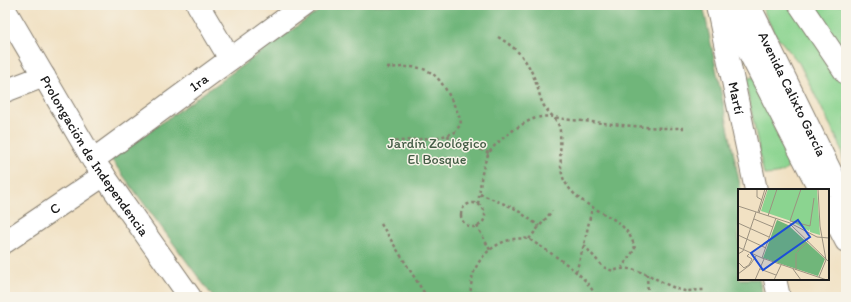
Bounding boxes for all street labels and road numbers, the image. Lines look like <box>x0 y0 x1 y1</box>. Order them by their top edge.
street label: Avenida Calixto García <box>755 29 830 159</box>
street label: 1ra <box>186 69 212 95</box>
street label: Prolongación de Independencia <box>37 72 153 240</box>
street label: Martí <box>725 80 748 116</box>
street label: C <box>46 199 63 218</box>

